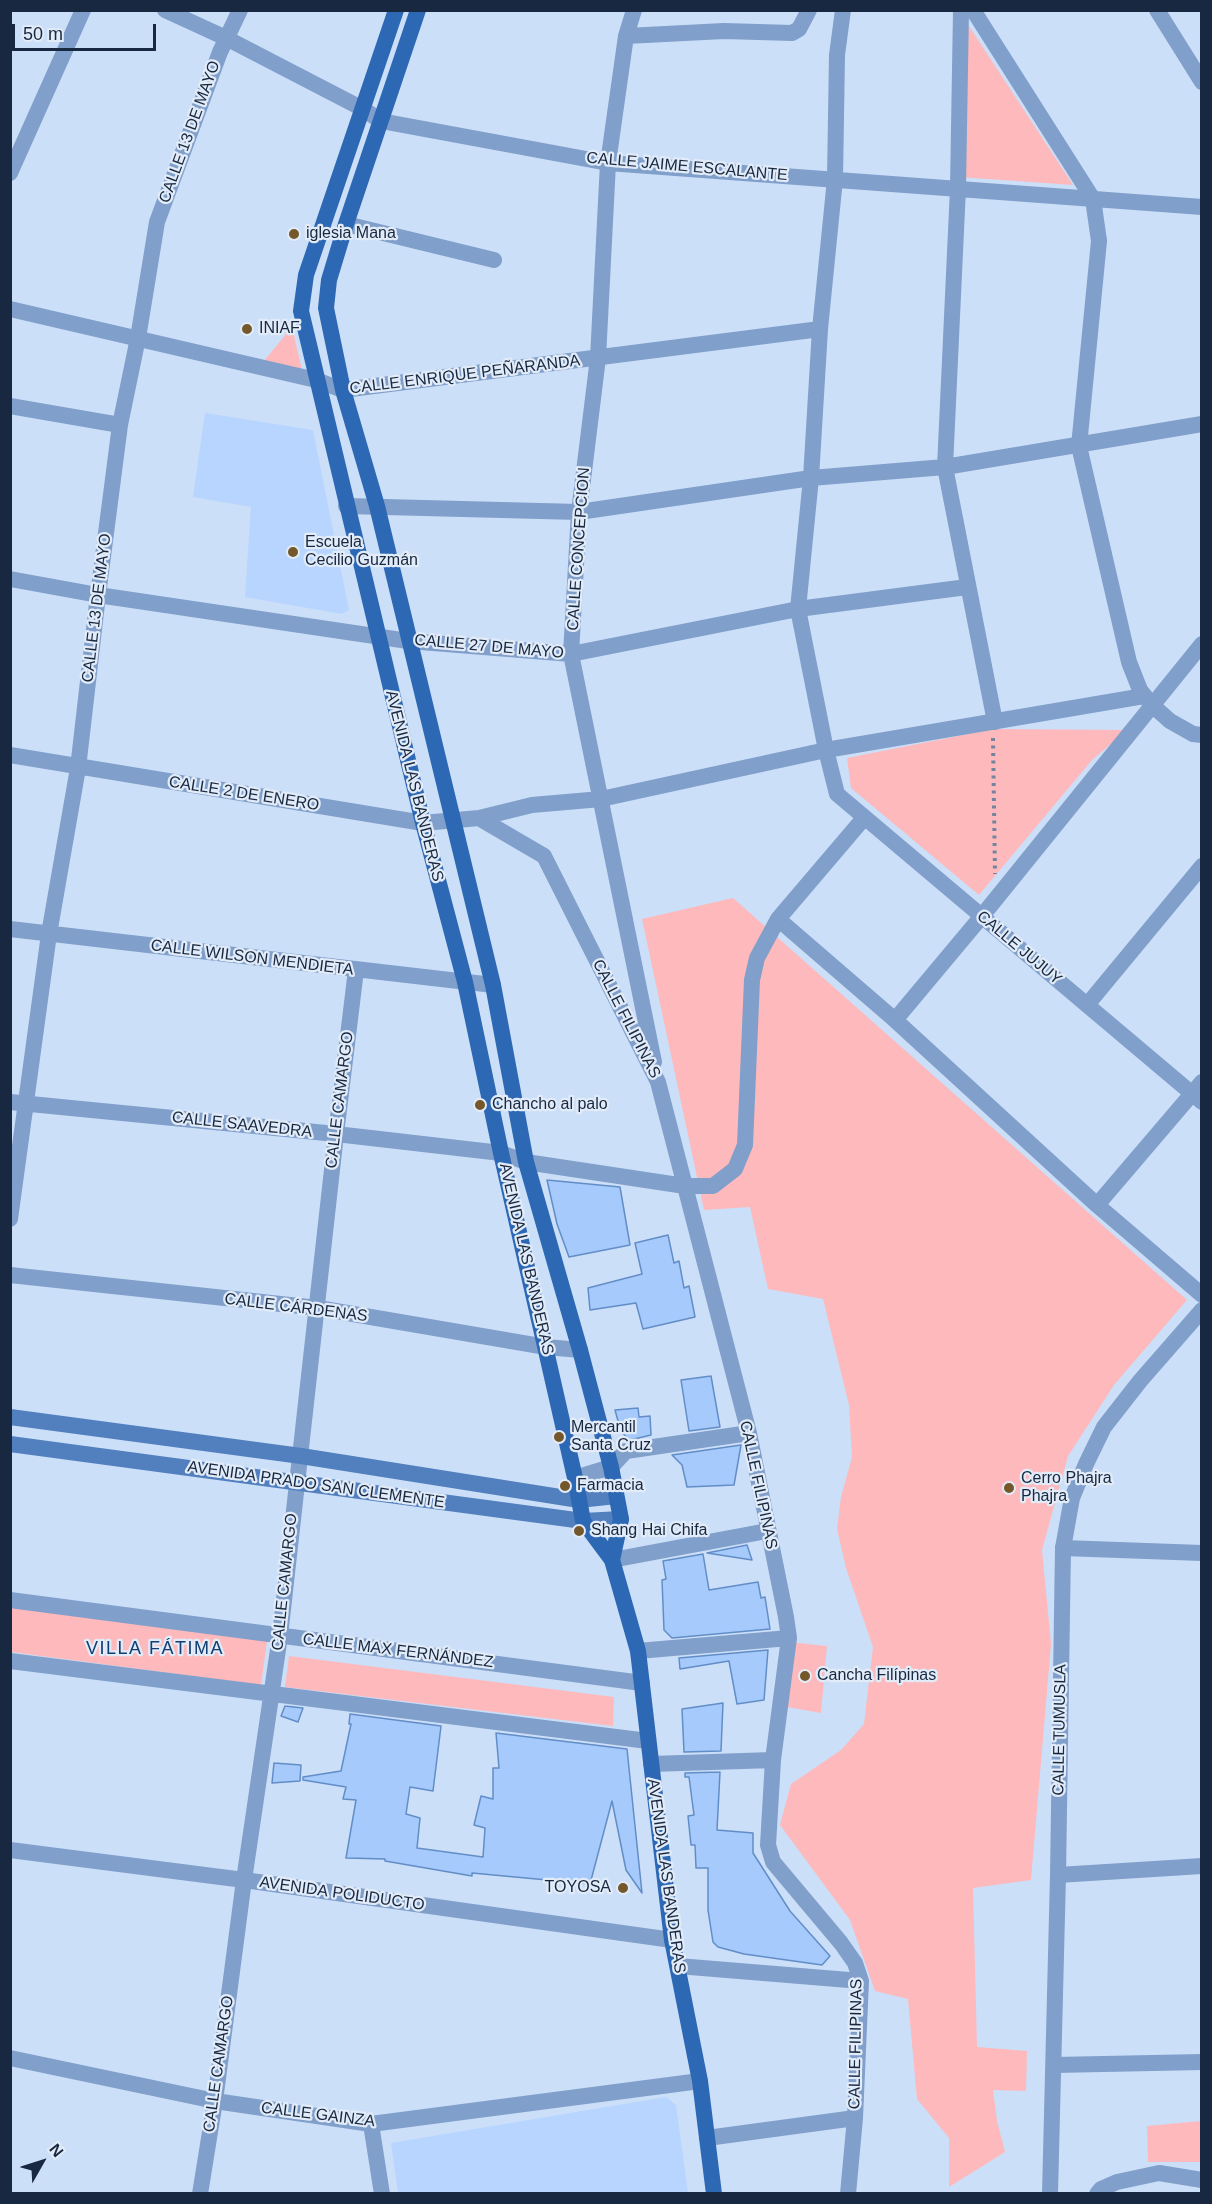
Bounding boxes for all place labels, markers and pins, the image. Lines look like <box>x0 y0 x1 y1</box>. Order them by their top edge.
place label: iglesia Mana <box>306 224 396 244</box>
marker: iglesia Mana <box>287 227 301 241</box>
place label: INIAF <box>259 319 300 339</box>
marker: INIAF <box>240 322 254 336</box>
place label: Escuela Cecilio Guzmán <box>305 533 418 571</box>
marker: Escuela Cecilio Guzmán <box>286 545 300 559</box>
place label: Chancho al palo <box>492 1095 608 1115</box>
marker: Chancho al palo <box>473 1098 487 1112</box>
place label: Mercantil Santa Cruz <box>571 1418 651 1456</box>
marker: Mercantil Santa Cruz <box>552 1430 566 1444</box>
place label: Cerro Phajra Phajra <box>1021 1469 1112 1507</box>
place label: Farmacia <box>577 1476 644 1496</box>
marker: Farmacia <box>558 1479 572 1493</box>
marker: Cerro Phajra Phajra <box>1002 1481 1016 1495</box>
place label: Shang Hai Chifa <box>591 1521 708 1541</box>
marker: Shang Hai Chifa <box>572 1524 586 1538</box>
place label: Cancha Filípinas <box>817 1666 936 1686</box>
marker: Cancha Filípinas <box>798 1669 812 1683</box>
place label: TOYOSA <box>545 1878 611 1898</box>
marker: TOYOSA <box>616 1881 630 1895</box>

